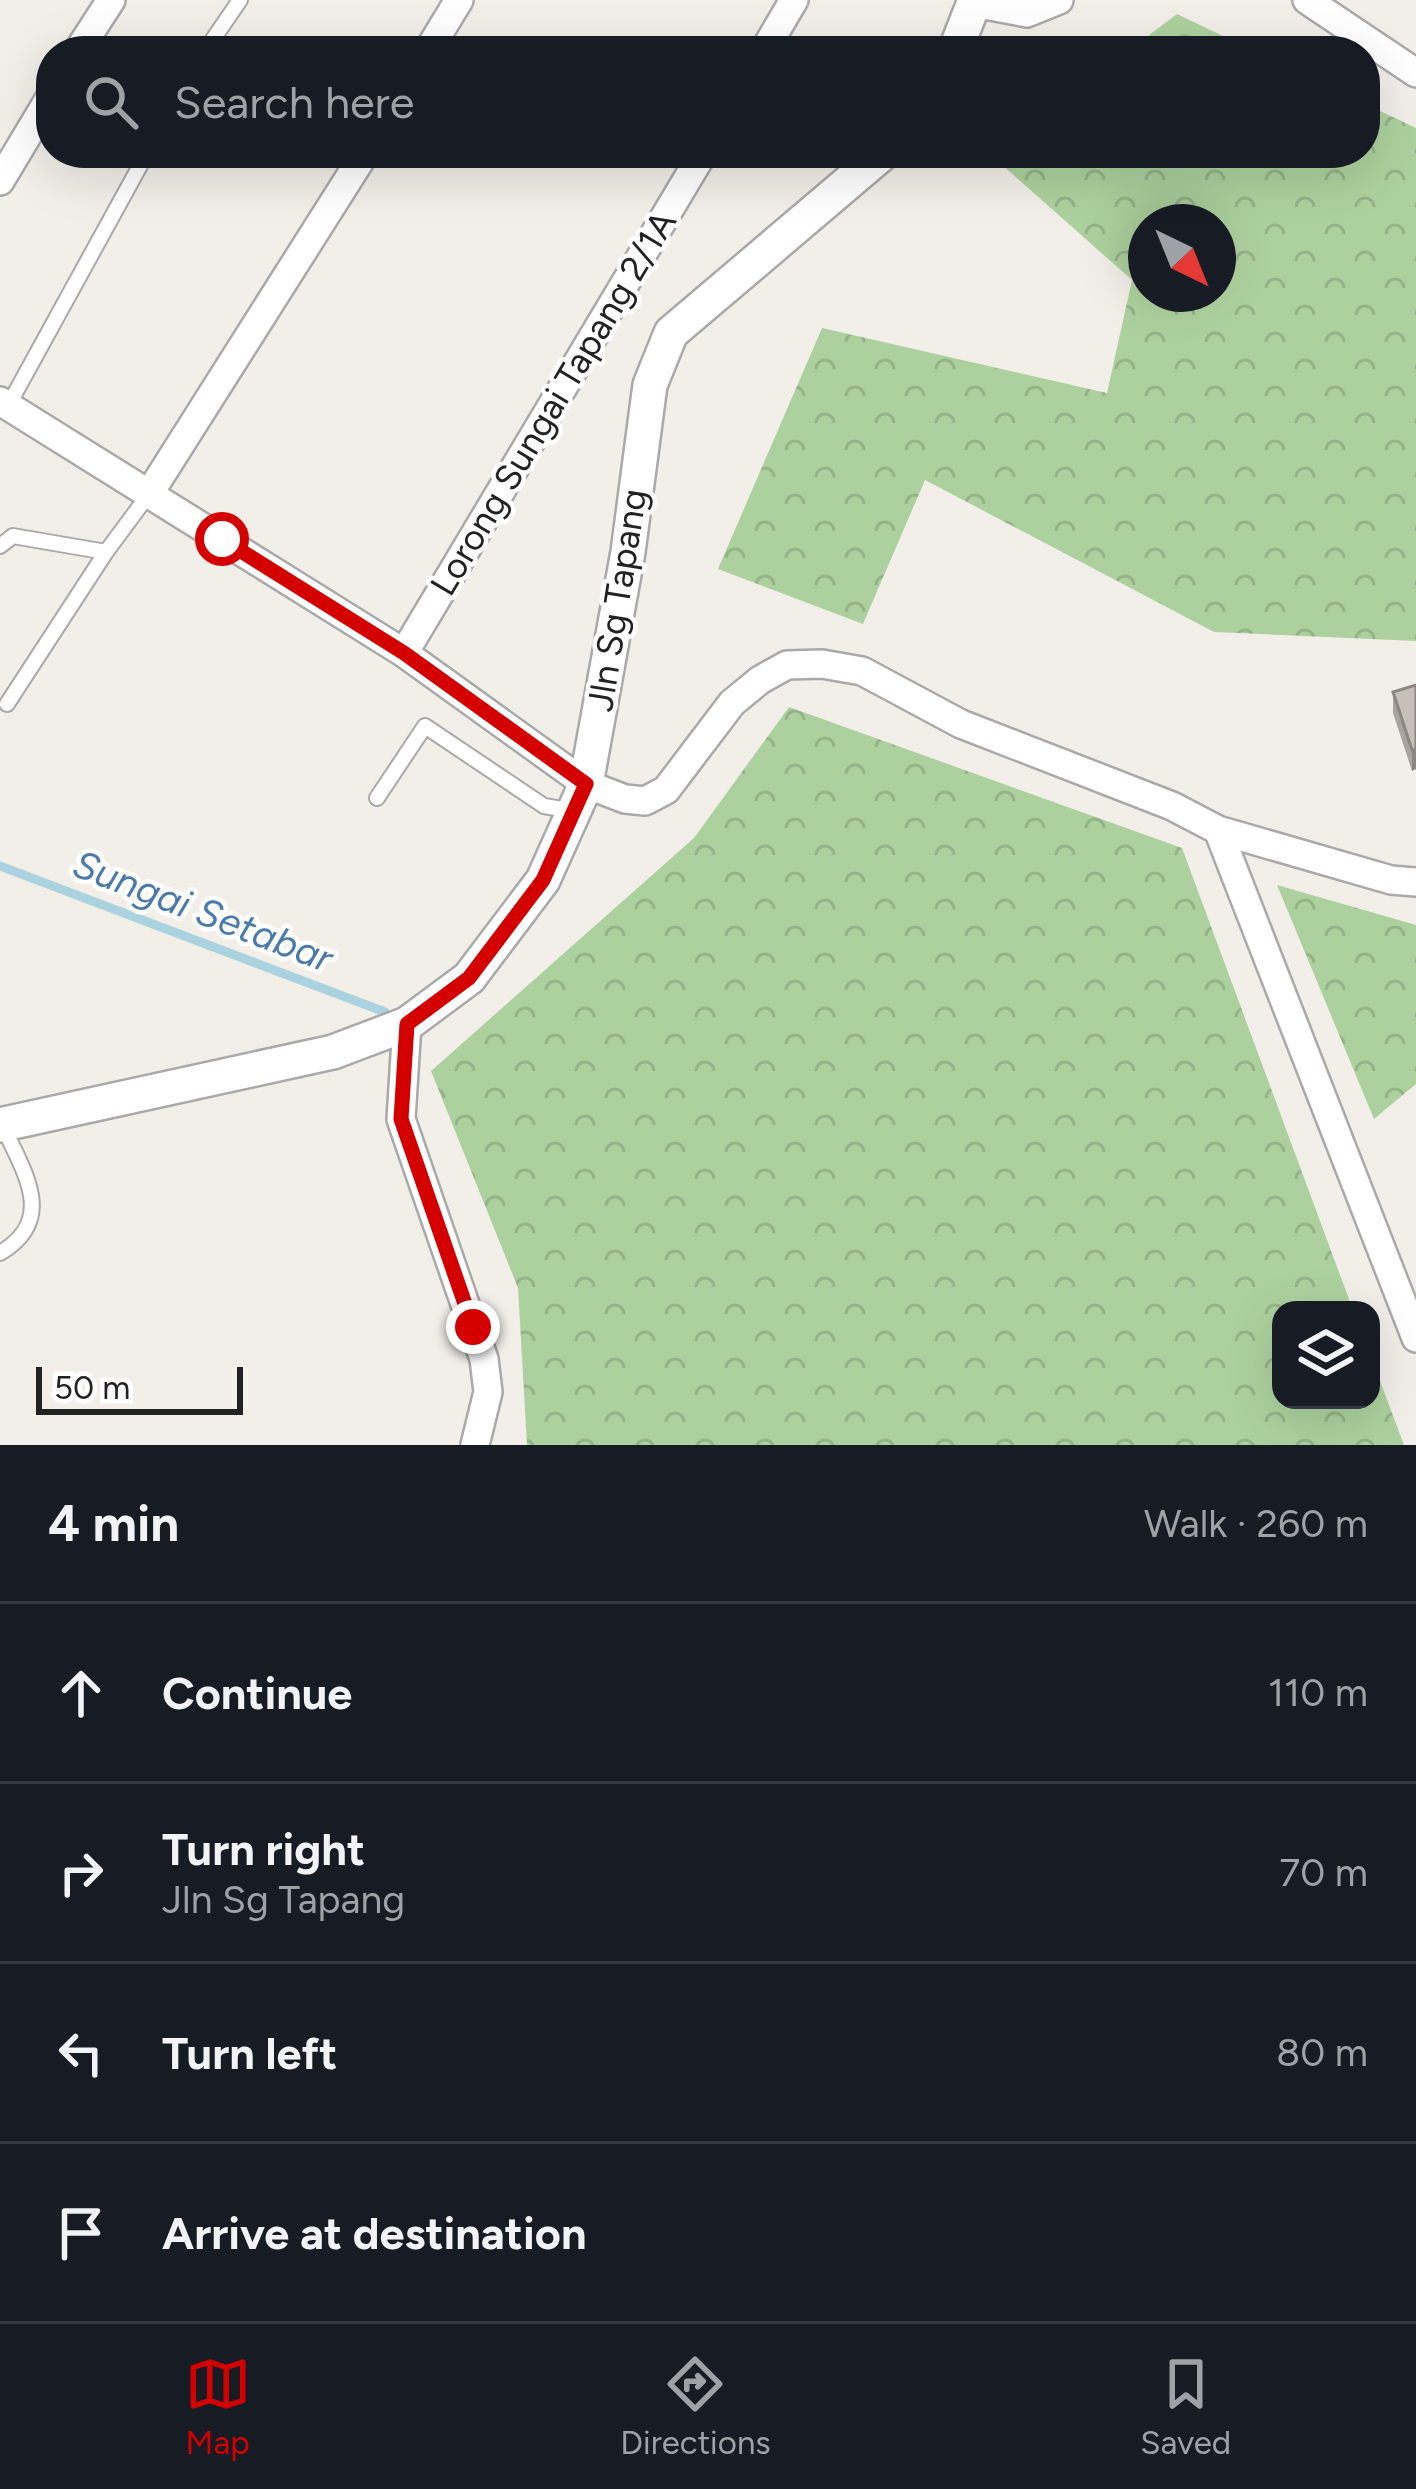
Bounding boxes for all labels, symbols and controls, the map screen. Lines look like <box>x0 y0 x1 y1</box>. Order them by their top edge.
search box <box>36 36 1380 168</box>
icon: search <box>78 69 144 135</box>
text: Search here <box>174 75 414 129</box>
street label: Lorong Sungai Tapang 2/1A <box>421 202 685 603</box>
north arrow <box>1128 204 1236 312</box>
street label: Jln Sg Tapang <box>578 486 656 714</box>
route start <box>195 512 249 566</box>
water label: Sungai Setabar <box>67 840 341 983</box>
route end <box>446 1300 500 1354</box>
map controls <box>1272 1301 1380 1409</box>
button: layers <box>1272 1301 1380 1409</box>
scale bar <box>36 1361 243 1414</box>
text: 50 m <box>54 1368 130 1407</box>
text: 4 min <box>48 1493 179 1554</box>
text: Walk · 260 m <box>1144 1500 1368 1547</box>
icon: ahead <box>48 1660 114 1726</box>
text: Continue <box>162 1666 352 1720</box>
text: 110 m <box>1268 1669 1368 1716</box>
text: Turn right <box>162 1822 365 1876</box>
icon: right <box>48 1840 114 1906</box>
text: 70 m <box>1279 1849 1368 1896</box>
text: Jln Sg Tapang <box>162 1876 405 1923</box>
icon: left <box>48 2020 114 2086</box>
text: Turn left <box>162 2026 337 2080</box>
text: 80 m <box>1276 2029 1368 2076</box>
icon: arrive <box>48 2200 114 2266</box>
text: Arrive at destination <box>162 2206 586 2260</box>
tab: Map <box>185 2351 251 2462</box>
tab: Directions <box>620 2351 771 2462</box>
tab: Saved <box>1140 2351 1231 2462</box>

